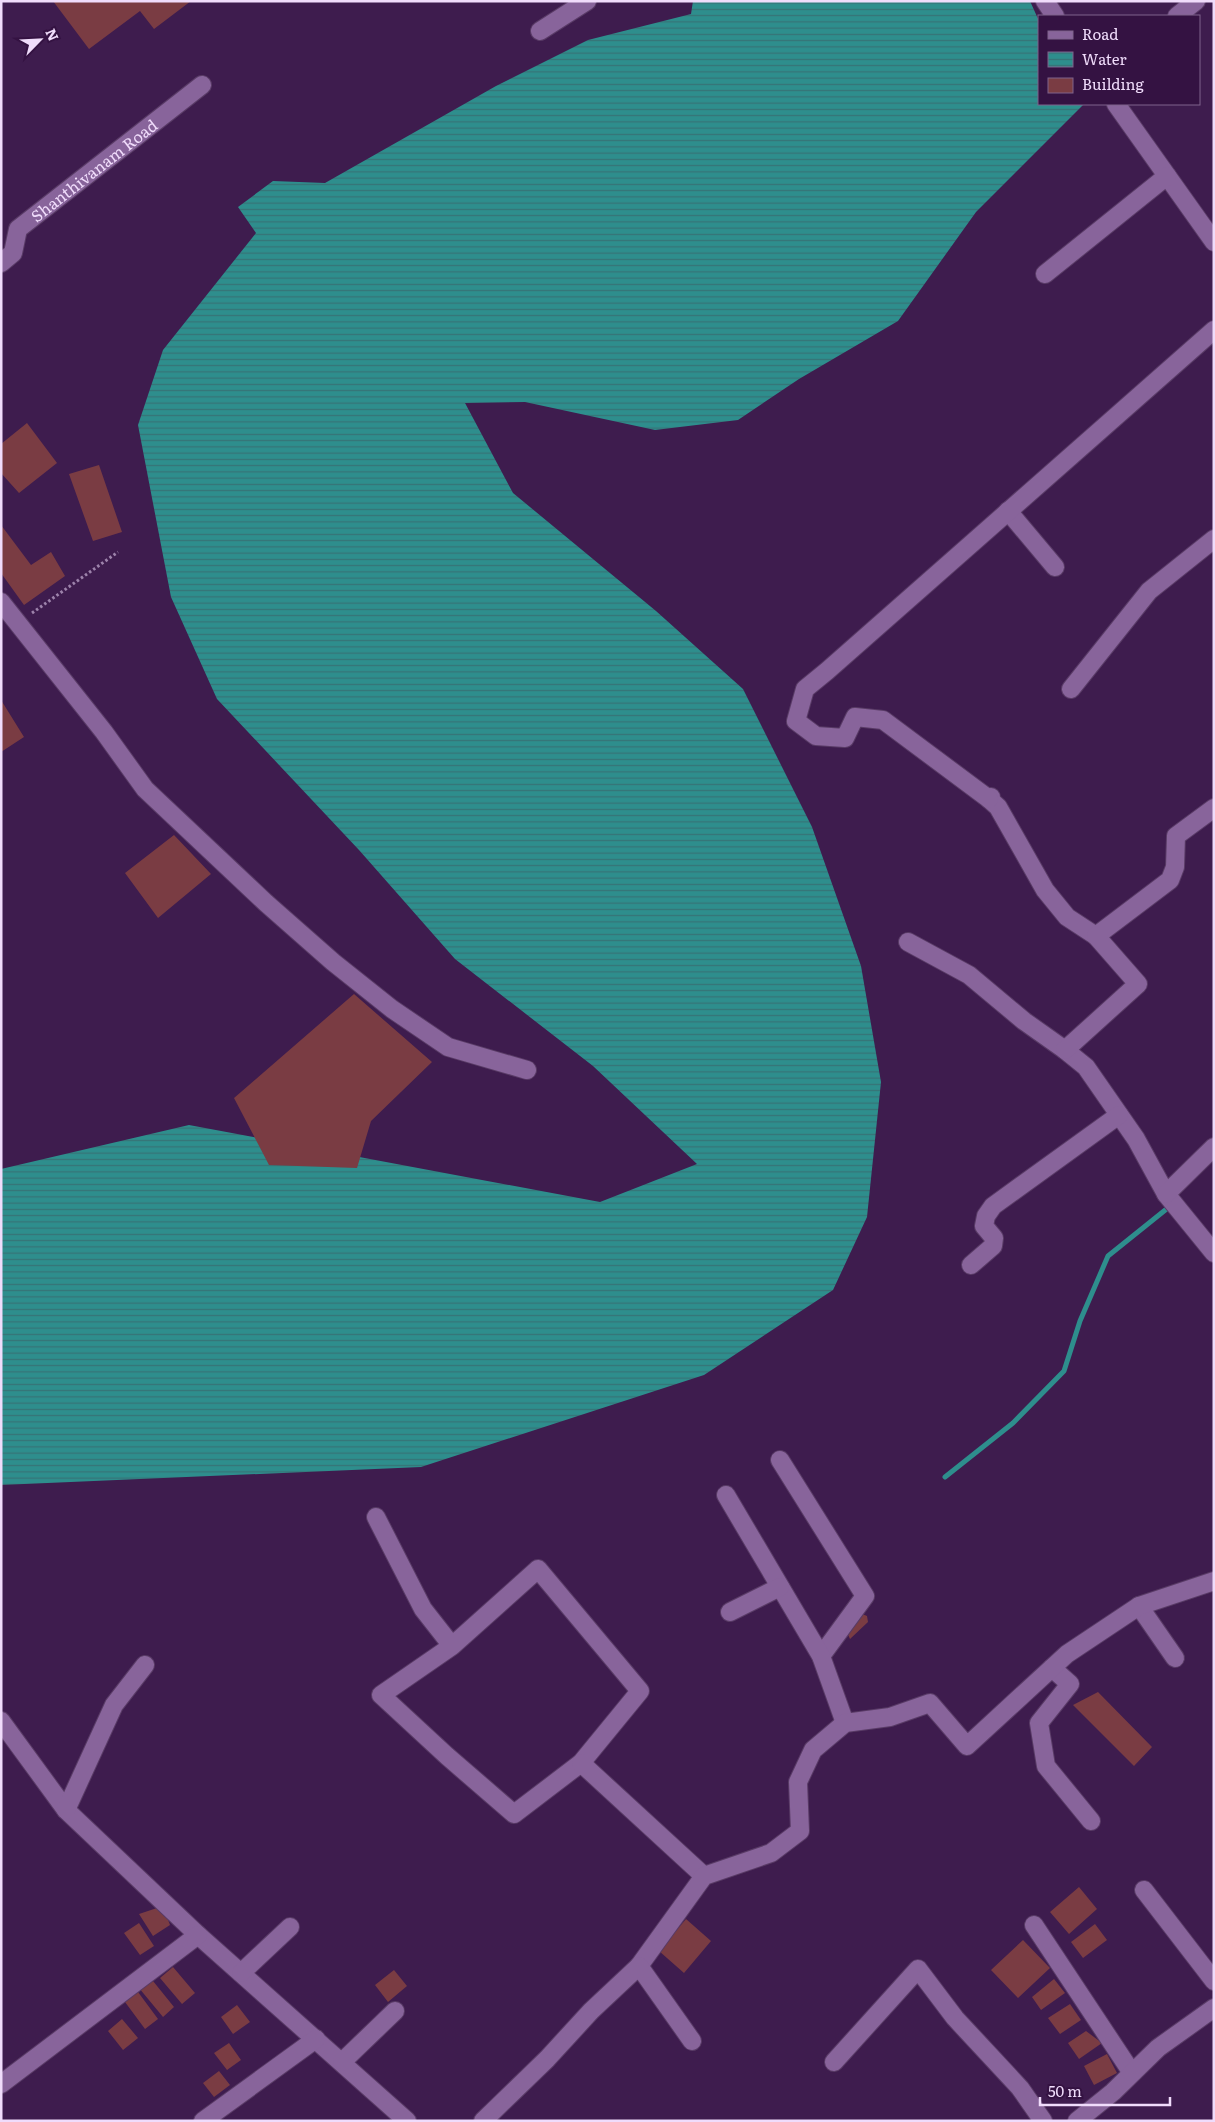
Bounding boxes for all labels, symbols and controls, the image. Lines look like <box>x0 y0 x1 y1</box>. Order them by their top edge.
north arrow <box>15 15 65 65</box>
legend <box>1038 15 1200 105</box>
text: Road <box>1082 22 1118 45</box>
text: N <box>41 25 64 44</box>
text: Water <box>1082 47 1127 70</box>
text: Building <box>1082 72 1144 95</box>
street label: Shanthivanam Road <box>25 113 162 227</box>
scale bar <box>1040 2074 1170 2106</box>
text: 50 m <box>1048 2079 1082 2102</box>

